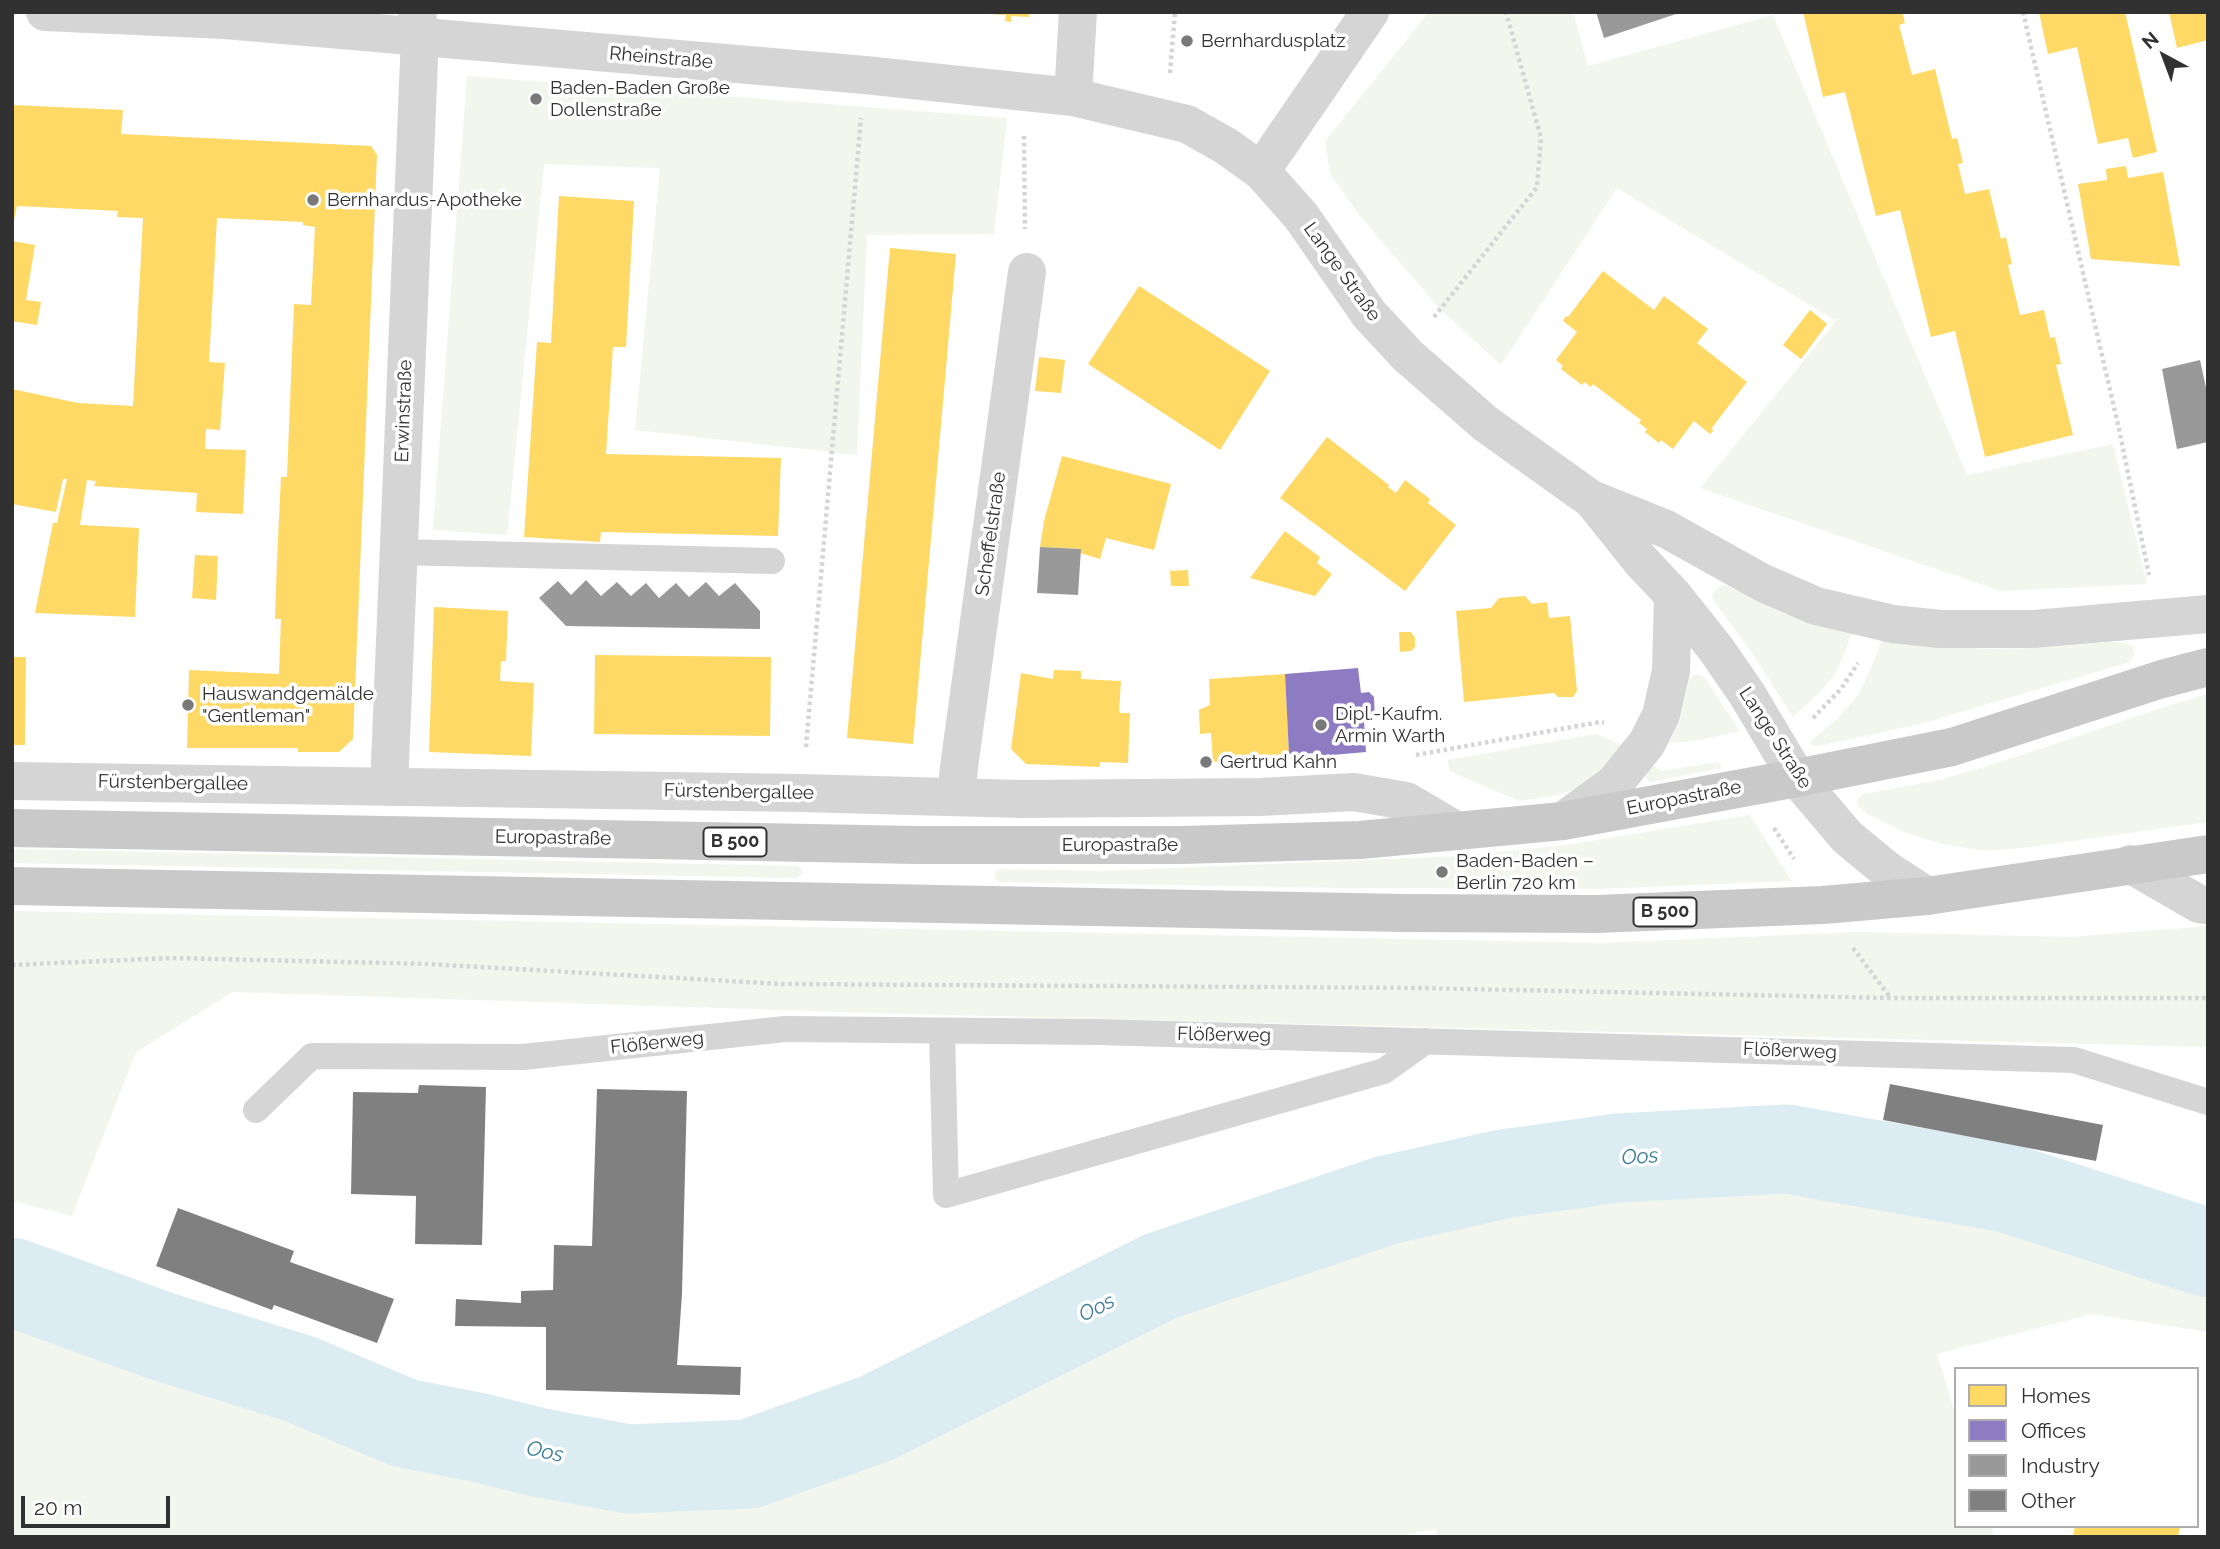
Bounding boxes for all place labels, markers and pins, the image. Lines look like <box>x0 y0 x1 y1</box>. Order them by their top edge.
place label: Bernhardusplatz <box>1201 30 1346 52</box>
marker: Bernhardusplatz <box>1179 33 1195 49</box>
place label: Baden-Baden Große Dollenstraße <box>550 77 730 121</box>
marker: Baden-Baden Große Dollenstraße <box>528 91 544 107</box>
place label: Bernhardus-Apotheke <box>327 189 522 211</box>
marker: Bernhardus-Apotheke <box>305 192 321 208</box>
place label: Hauswandgemälde "Gentleman" <box>202 683 374 727</box>
marker: Hauswandgemälde "Gentleman" <box>180 697 196 713</box>
place label: Dipl.-Kaufm. Armin Warth <box>1335 703 1445 747</box>
marker: Dipl.-Kaufm. Armin Warth <box>1313 717 1329 733</box>
place label: Gertrud Kahn <box>1220 751 1337 773</box>
marker: Gertrud Kahn <box>1198 754 1214 770</box>
place label: Baden-Baden – Berlin 720 km <box>1456 850 1594 894</box>
marker: Baden-Baden – Berlin 720 km <box>1434 864 1450 880</box>

